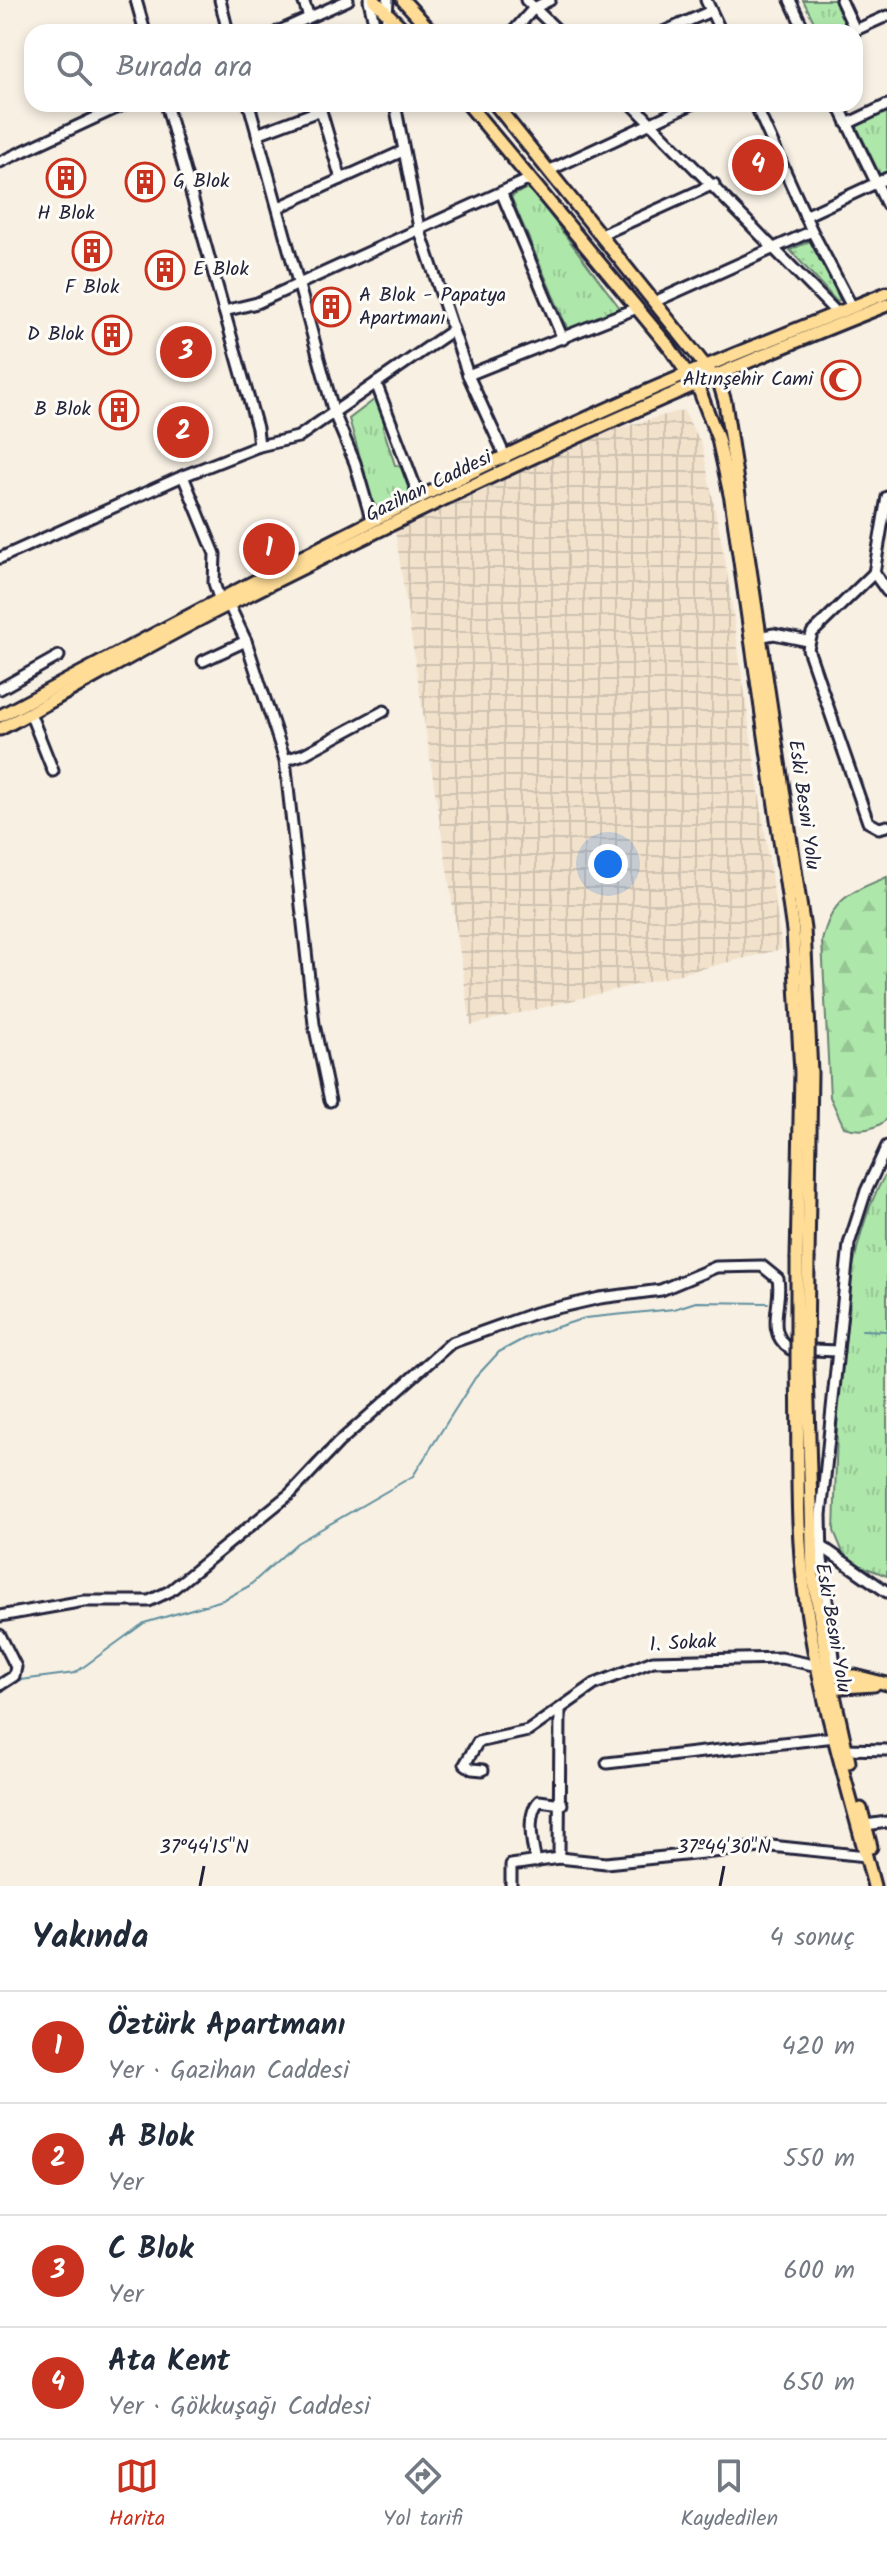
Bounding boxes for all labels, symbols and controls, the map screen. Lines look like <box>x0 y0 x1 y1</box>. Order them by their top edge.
search box <box>24 24 863 112</box>
text: Burada ara <box>116 44 253 92</box>
icon: search <box>52 46 96 90</box>
pin: 4 <box>732 135 784 195</box>
building icon: H Blok <box>45 157 87 199</box>
building icon: G Blok <box>124 161 166 203</box>
place label: G Blok <box>173 166 230 198</box>
place label: H Blok <box>37 198 95 230</box>
building icon: F Blok <box>71 230 113 272</box>
building icon: E Blok <box>144 249 186 291</box>
place label: E Blok <box>193 254 249 286</box>
place label: F Blok <box>65 272 120 304</box>
place label: A Blok - Papatya Apartmanı <box>359 280 506 335</box>
building icon: A Blok - Papatya Apartmanı <box>310 286 352 328</box>
building icon: D Blok <box>91 314 133 356</box>
place label: D Blok <box>27 319 85 351</box>
pin: 3 <box>160 322 212 382</box>
mosque icon: Altınşehir Cami <box>820 359 862 401</box>
place label: Altınşehir Cami <box>683 364 814 396</box>
building icon: B Blok <box>98 389 140 431</box>
place label: B Blok <box>34 394 92 426</box>
pin: 2 <box>157 402 209 462</box>
street label: Gazihan Caddesi <box>360 442 499 532</box>
pin: 1 <box>243 519 295 579</box>
street label: Eski Besni Yolu <box>778 738 828 873</box>
your location <box>588 844 628 884</box>
street label: Eski Besni Yolu <box>805 1561 859 1696</box>
street label: 1. Sokak <box>649 1626 718 1662</box>
text: 37°44'15"N <box>159 1832 249 1864</box>
text: 37°44'30"N <box>677 1832 771 1864</box>
text: Yakında <box>32 1911 149 1965</box>
text: 4 sonuç <box>769 1917 855 1959</box>
text: Öztürk Apartmanı <box>108 2002 345 2050</box>
text: 1 <box>54 2026 62 2068</box>
text: 420 m <box>781 2026 855 2068</box>
text: Yer · Gazihan Caddesi <box>108 2050 349 2092</box>
text: A Blok <box>108 2114 194 2162</box>
text: 2 <box>50 2138 66 2180</box>
text: 550 m <box>783 2138 855 2180</box>
text: Yer <box>108 2162 143 2204</box>
text: C Blok <box>108 2226 193 2274</box>
text: 3 <box>51 2250 65 2292</box>
text: 600 m <box>783 2250 855 2292</box>
text: Yer <box>108 2274 143 2316</box>
text: Ata Kent <box>108 2338 230 2386</box>
text: 4 <box>51 2362 65 2404</box>
text: 650 m <box>782 2362 855 2404</box>
text: Yer · Gökkuşağı Caddesi <box>108 2386 370 2428</box>
tab: Harita <box>109 2454 165 2537</box>
tab: Yol tarifi <box>383 2454 463 2537</box>
tab: Kaydedilen <box>680 2454 778 2537</box>

